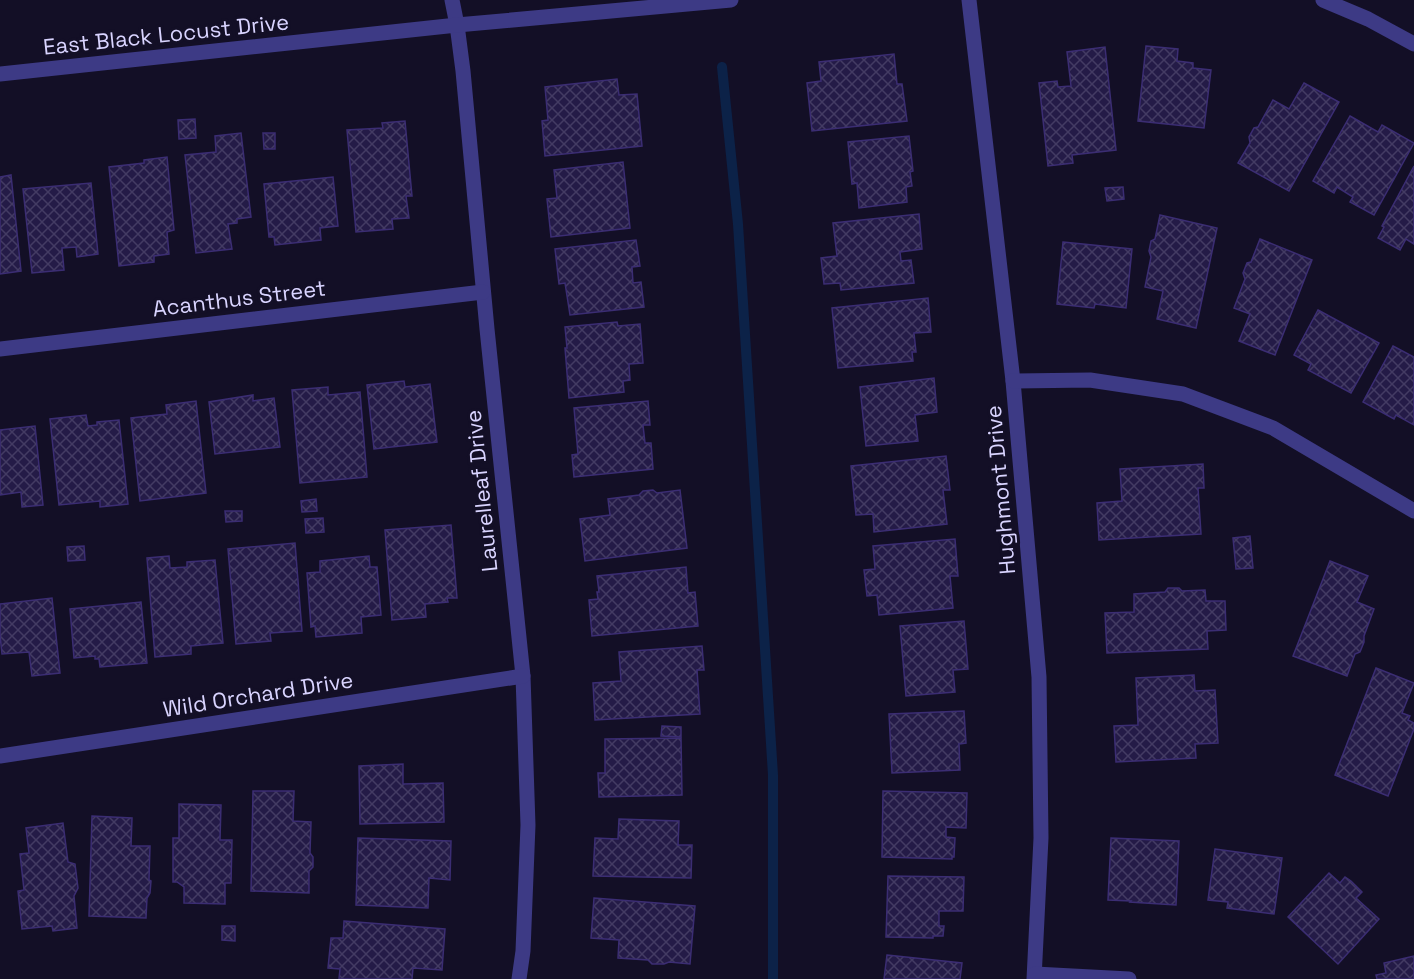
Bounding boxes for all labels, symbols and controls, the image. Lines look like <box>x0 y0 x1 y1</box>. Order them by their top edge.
street label: East Black Locust Drive <box>42 7 290 61</box>
street label: Acanthus Street <box>151 273 327 323</box>
street label: Hughmont Drive <box>979 404 1021 576</box>
street label: Laurelleaf Drive <box>459 409 503 573</box>
street label: Wild Orchard Drive <box>161 665 355 723</box>

